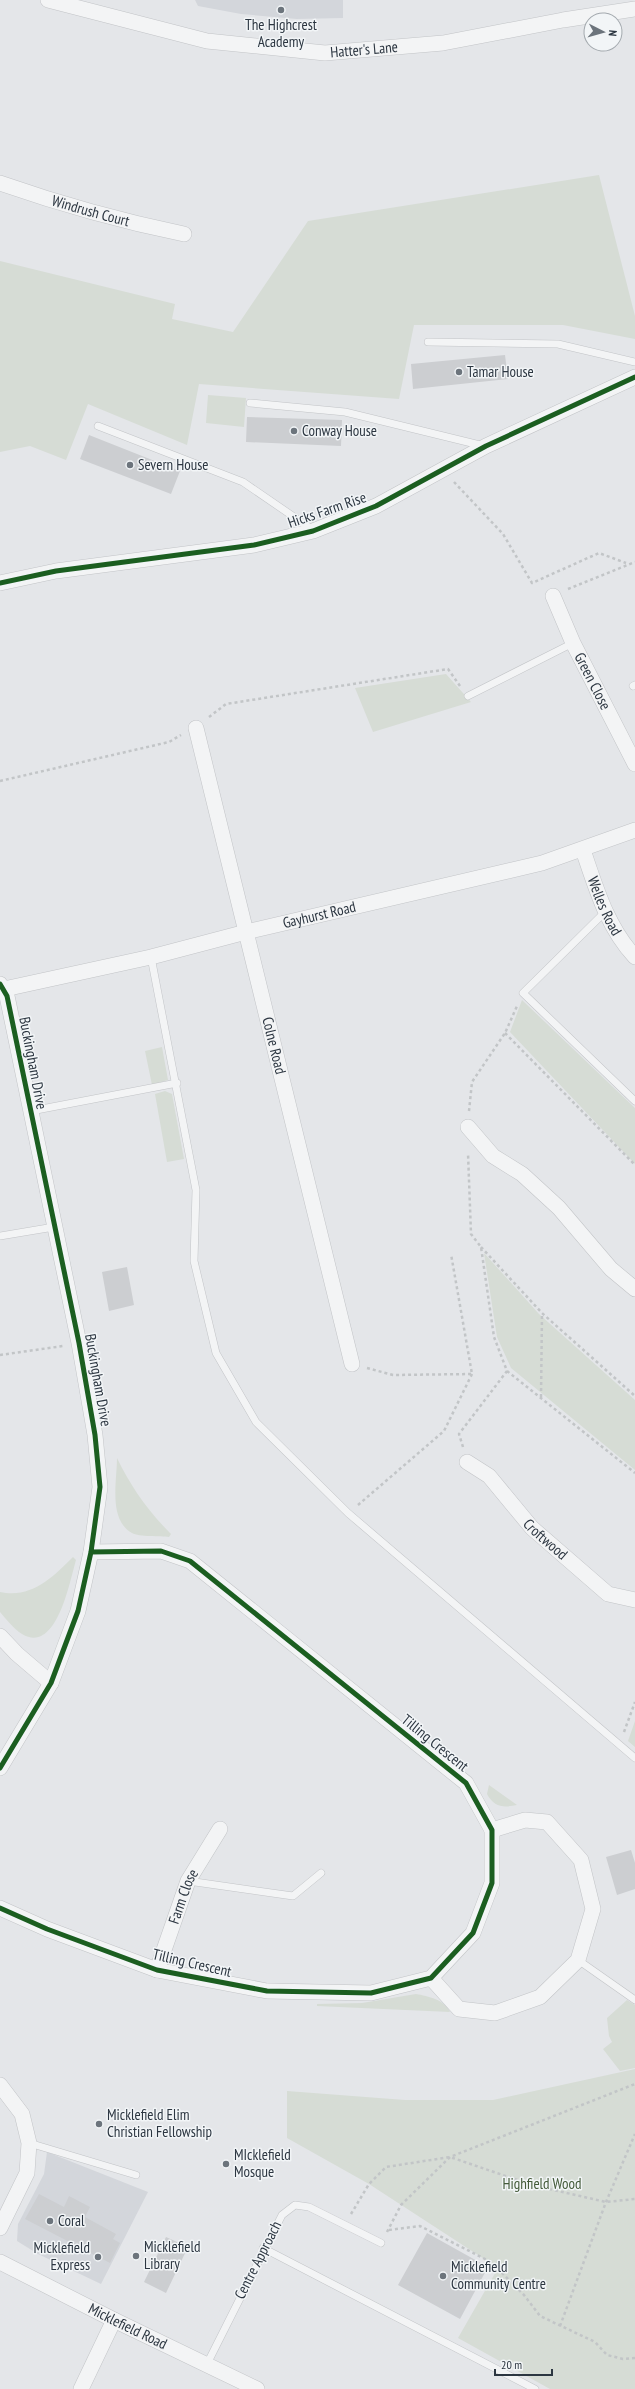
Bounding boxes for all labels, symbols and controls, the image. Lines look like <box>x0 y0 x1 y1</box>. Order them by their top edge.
marker: The Highcrest Academy <box>276 5 286 15</box>
north arrow <box>583 12 623 52</box>
place label: The Highcrest Academy <box>245 15 317 51</box>
text: N <box>606 29 620 37</box>
street label: Hatter's Lane <box>330 37 398 62</box>
street label: Windrush Court <box>50 191 132 230</box>
place label: Tamar House <box>467 362 534 381</box>
marker: Tamar House <box>454 367 464 377</box>
place label: Conway House <box>302 421 377 440</box>
marker: Conway House <box>289 426 299 436</box>
place label: Severn House <box>138 455 209 474</box>
marker: Severn House <box>125 460 135 470</box>
street label: Hicks Farm Rise <box>285 487 369 532</box>
street label: Green Close <box>570 649 616 713</box>
street label: Welles Road <box>584 874 626 939</box>
street label: Gayhurst Road <box>281 897 357 932</box>
street label: Buckingham Drive <box>15 1015 52 1111</box>
street label: Colne Road <box>258 1015 291 1076</box>
street label: Buckingham Drive <box>81 1332 116 1428</box>
street label: Croftwood <box>519 1515 572 1564</box>
street label: Tilling Crescent <box>398 1710 473 1775</box>
street label: Farm Close <box>164 1865 202 1926</box>
street label: Tilling Crescent <box>151 1944 233 1981</box>
place label: Micklefield Elim Christian Fellowship <box>107 2105 212 2141</box>
marker: Micklefield Elim Christian Fellowship <box>94 2119 104 2129</box>
place label: MIcklefield Mosque <box>234 2145 291 2181</box>
marker: MIcklefield Mosque <box>221 2159 231 2169</box>
park label: Highfield Wood <box>502 2174 582 2193</box>
place label: Coral <box>58 2211 85 2230</box>
marker: Coral <box>45 2216 55 2226</box>
street label: Centre Approach <box>230 2218 285 2302</box>
place label: Micklefield Library <box>144 2237 200 2273</box>
place label: Micklefield Express <box>34 2238 90 2274</box>
marker: Micklefield Library <box>131 2251 141 2261</box>
marker: Micklefield Express <box>93 2252 103 2262</box>
place label: Micklefield Community Centre <box>451 2257 546 2293</box>
marker: Micklefield Community Centre <box>438 2271 448 2281</box>
street label: Micklefield Road <box>85 2299 170 2353</box>
scale bar <box>495 2351 552 2377</box>
text: 20 m <box>501 2357 522 2372</box>

